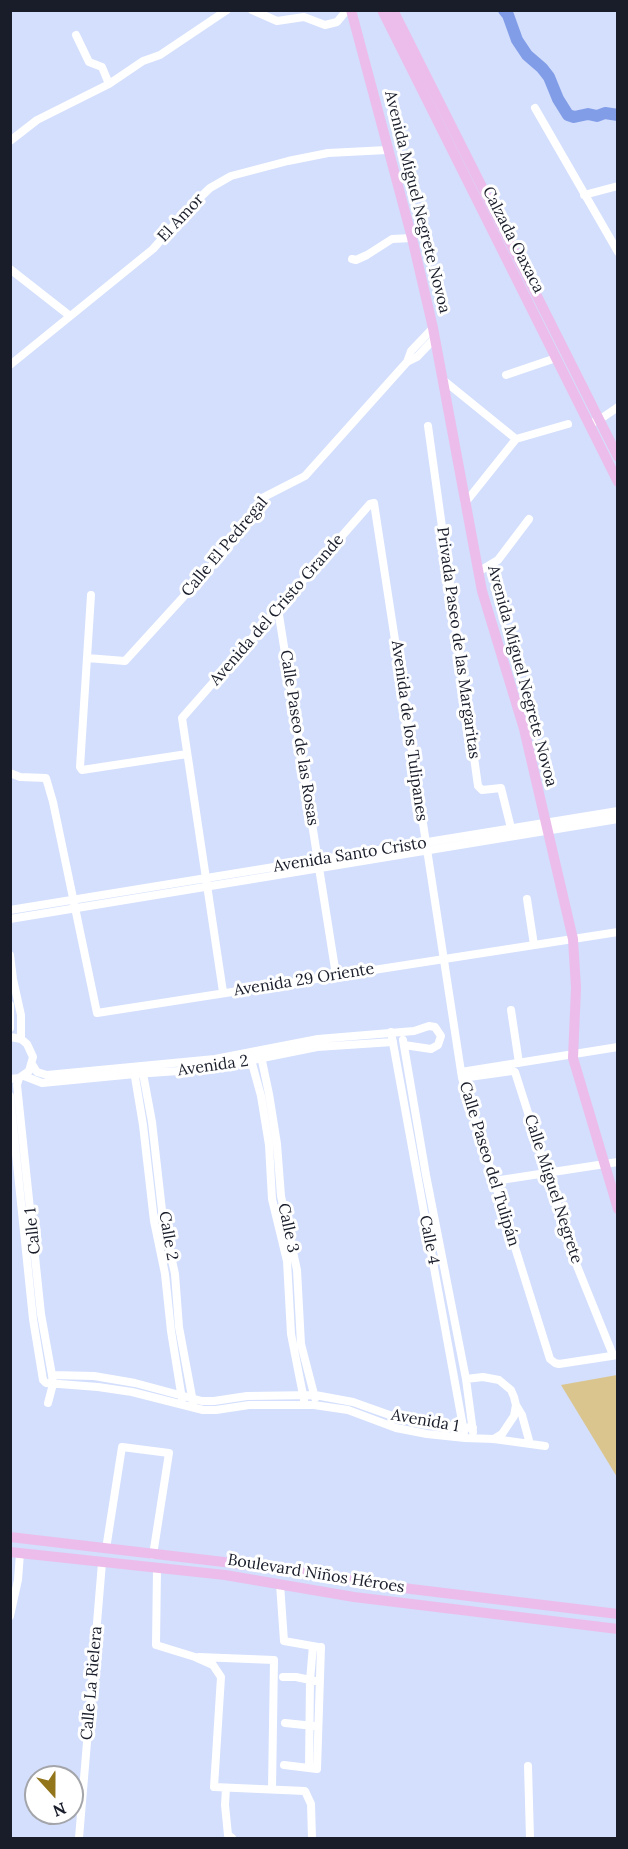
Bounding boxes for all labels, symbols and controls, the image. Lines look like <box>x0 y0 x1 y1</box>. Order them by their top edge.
street label: Avenida Miguel Negrete Novoa <box>380 89 454 315</box>
street label: Calzada Oaxaca <box>478 184 548 296</box>
street label: El Amor <box>154 190 208 246</box>
street label: Calle El Pedregal <box>178 493 272 601</box>
street label: Privada Paseo de las Margaritas <box>432 526 484 760</box>
street label: Avenida del Cristo Grande <box>206 530 348 690</box>
street label: Avenida Miguel Negrete Novoa <box>483 563 561 789</box>
street label: Avenida de los Tulipanes <box>387 639 431 823</box>
street label: Calle Paseo de las Rosas <box>276 649 322 827</box>
street label: Avenida Santo Cristo <box>272 833 428 877</box>
street label: Avenida 29 Oriente <box>232 959 376 1001</box>
street label: Avenida 2 <box>176 1052 250 1080</box>
street label: Calle Paseo del Tulipán <box>455 1079 523 1249</box>
street label: Calle Miguel Negrete <box>520 1112 586 1266</box>
street label: Calle 3 <box>273 1202 303 1254</box>
street label: Calle 1 <box>21 1207 45 1255</box>
street label: Calle 2 <box>154 1210 182 1262</box>
street label: Calle 4 <box>415 1214 443 1266</box>
street label: Avenida 1 <box>390 1406 460 1436</box>
street label: Boulevard Niños Héroes <box>226 1551 406 1597</box>
street label: Calle La Rielera <box>77 1625 107 1741</box>
north arrow <box>24 1765 84 1825</box>
text: N <box>50 1798 69 1821</box>

